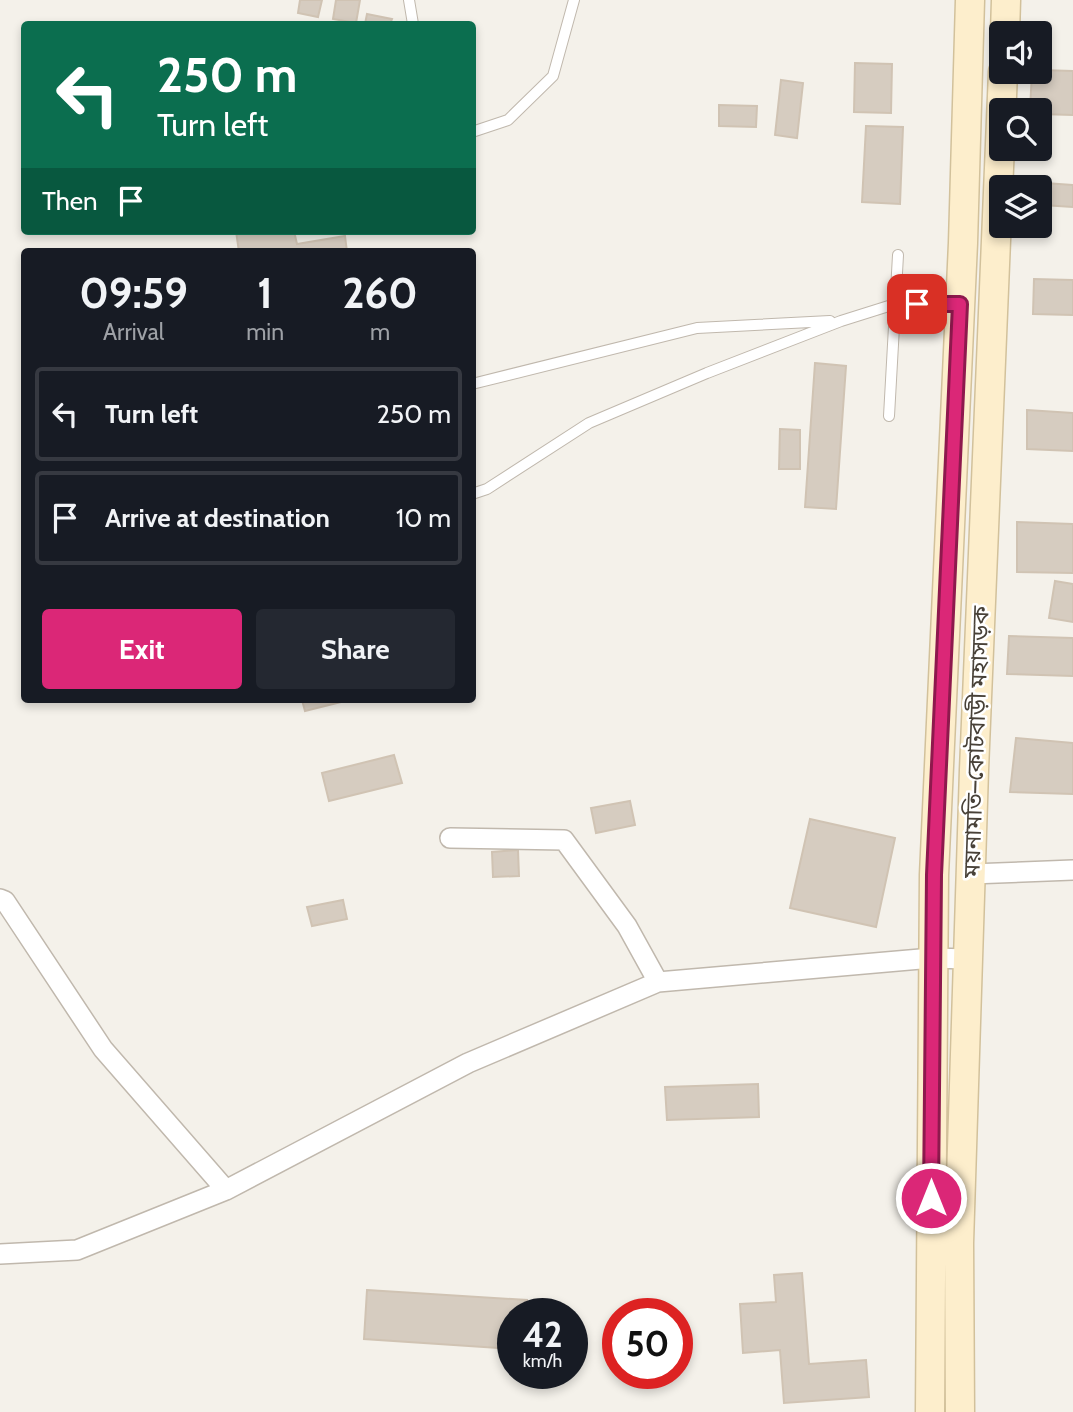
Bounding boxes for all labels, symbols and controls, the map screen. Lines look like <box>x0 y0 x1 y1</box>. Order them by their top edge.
map controls <box>989 21 1052 238</box>
button: sound <box>989 21 1052 84</box>
text: 250 m <box>157 45 297 104</box>
icon: left <box>42 49 133 140</box>
button: search <box>989 98 1052 161</box>
text: Turn left <box>157 105 268 144</box>
button: layers <box>989 175 1052 238</box>
icon: arrive <box>112 182 150 220</box>
text: Then <box>42 185 98 217</box>
text: 09:59 <box>79 267 188 319</box>
text: 1 <box>257 267 273 319</box>
text: 260 <box>342 267 418 319</box>
pin <box>887 274 947 334</box>
icon: arrive <box>898 285 936 323</box>
text: Arrival <box>103 318 164 346</box>
text: min <box>246 318 284 346</box>
text: m <box>370 318 390 346</box>
icon: left <box>46 395 84 433</box>
text: Turn left <box>105 398 198 430</box>
text: 250 m <box>377 398 451 430</box>
icon: arrive <box>46 499 84 537</box>
text: Arrive at destination <box>105 502 330 534</box>
text: 10 m <box>396 502 451 534</box>
street label: ময়নামতি–কোটবাড়ী মহাসড়ক <box>957 605 995 880</box>
button: Exit <box>42 609 242 689</box>
button: Share <box>256 609 455 689</box>
position arrow <box>894 1161 968 1235</box>
speed limit sign: 50 <box>602 1298 693 1389</box>
text: 42 <box>522 1313 563 1356</box>
text: km/h <box>523 1350 562 1372</box>

